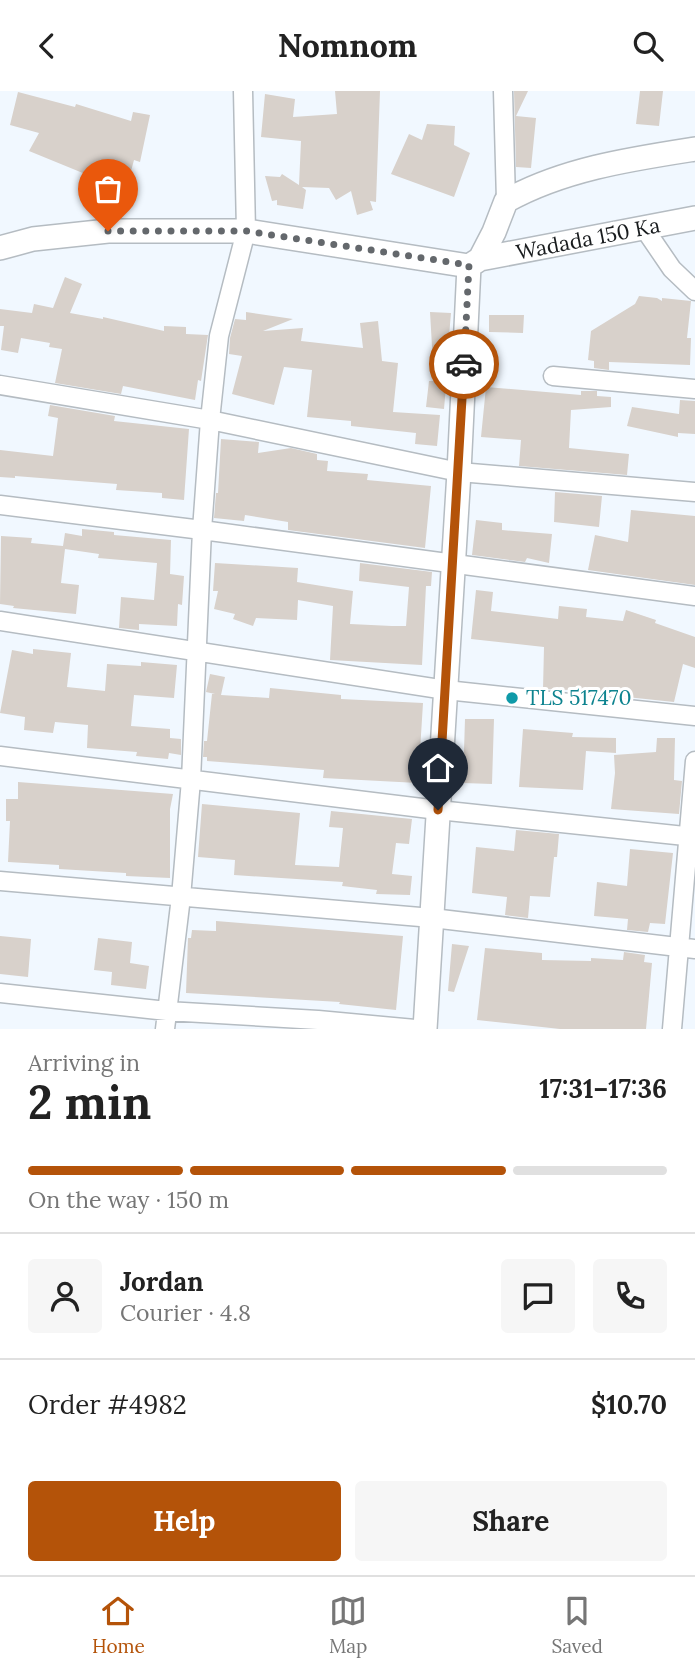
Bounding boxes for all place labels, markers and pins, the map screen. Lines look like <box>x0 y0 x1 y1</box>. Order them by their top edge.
pin <box>78 159 138 231</box>
place label: TLS 517470 <box>526 684 632 711</box>
marker: TLS 517470 <box>504 690 520 706</box>
pin <box>408 738 468 810</box>

